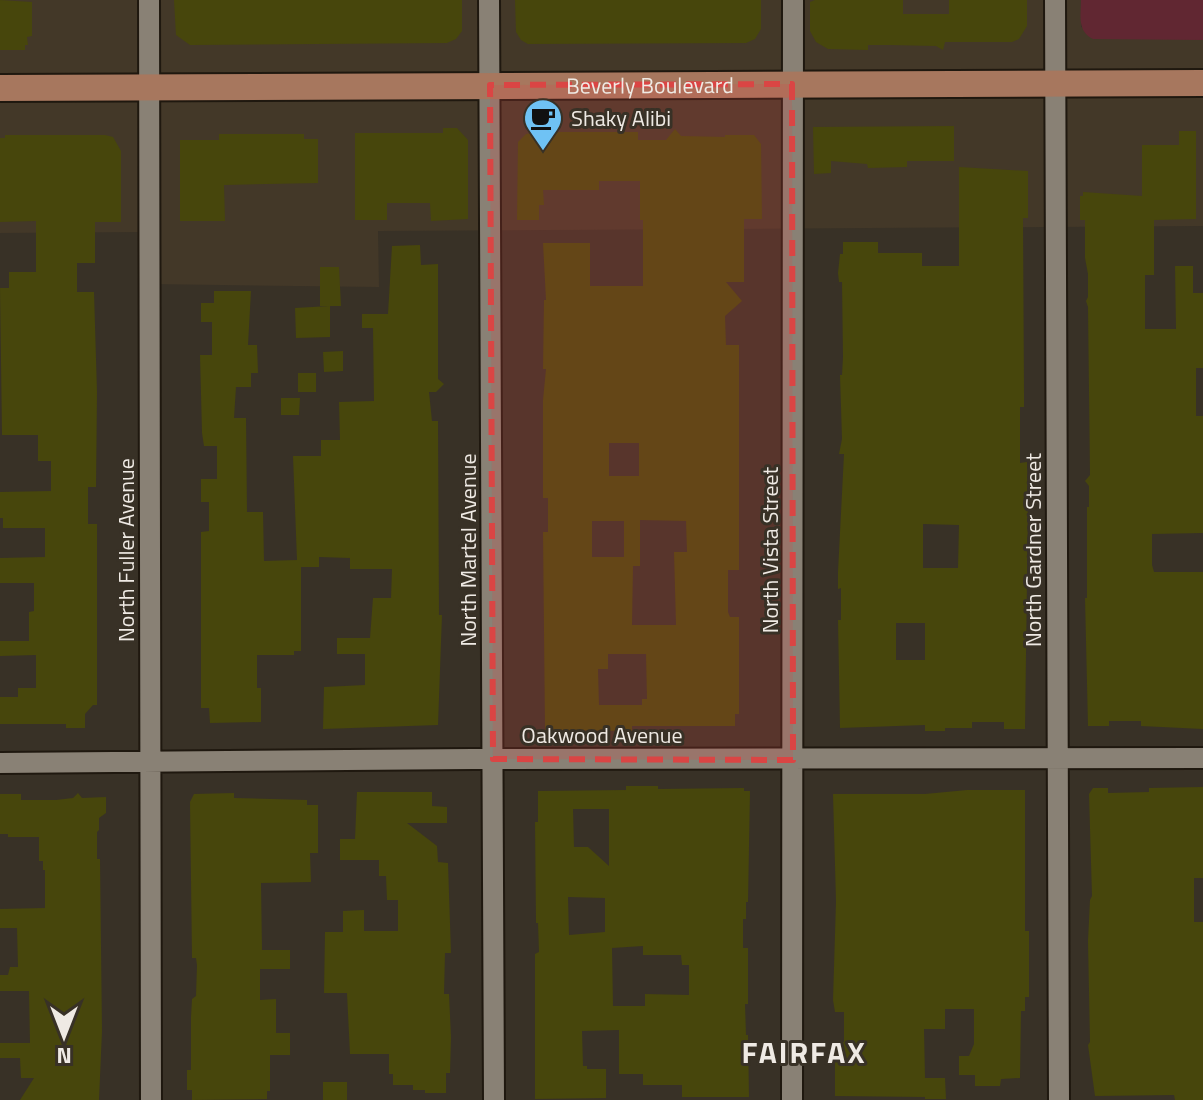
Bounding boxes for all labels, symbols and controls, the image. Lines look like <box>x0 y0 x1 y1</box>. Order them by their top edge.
street label: Beverly Boulevard <box>566 68 734 103</box>
cafe icon: Shaky Alibi <box>522 97 564 152</box>
place label: Shaky Alibi <box>571 101 671 135</box>
street label: North Martel Avenue <box>451 453 485 647</box>
street label: North Gardner Street <box>1016 453 1050 647</box>
street label: North Fuller Avenue <box>109 458 143 642</box>
street label: North Vista Street <box>753 466 787 633</box>
street label: Oakwood Avenue <box>521 718 683 752</box>
north arrow <box>24 996 104 1076</box>
district label: FAIRFAX <box>742 1029 866 1075</box>
text: N <box>56 1039 72 1073</box>

